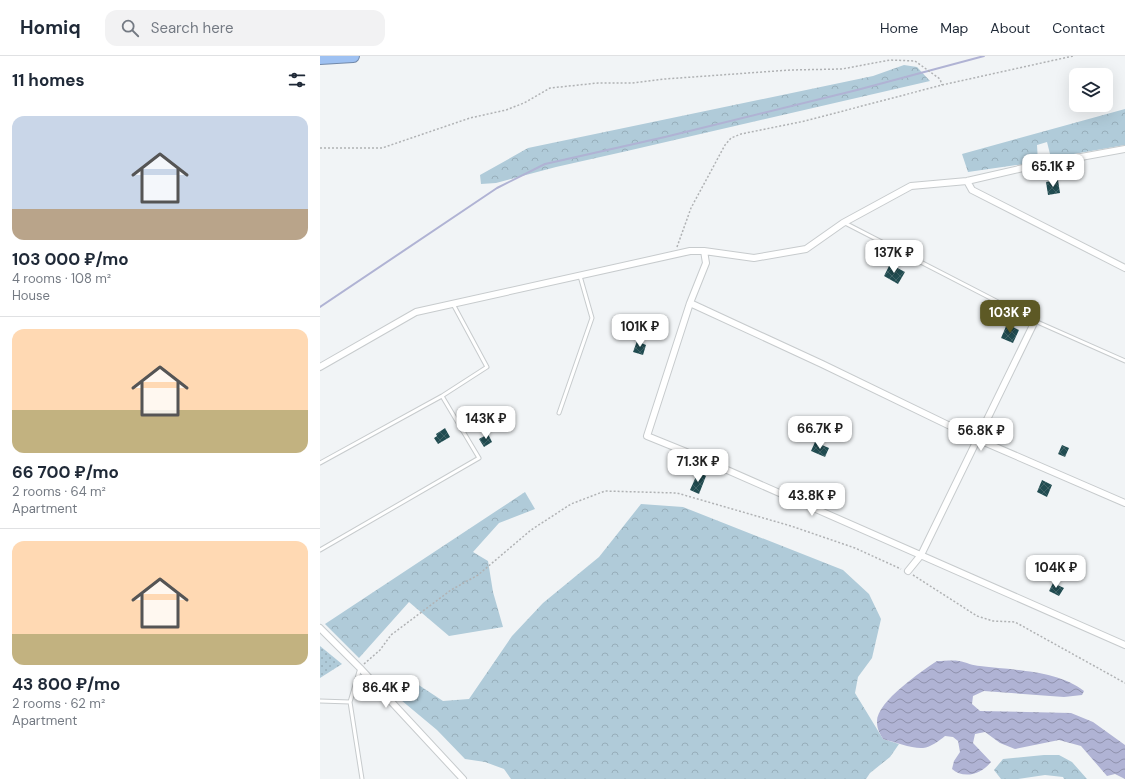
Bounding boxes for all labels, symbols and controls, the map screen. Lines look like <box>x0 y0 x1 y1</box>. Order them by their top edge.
search box <box>105 10 385 46</box>
text: Homiq <box>20 15 81 40</box>
icon: search <box>119 17 141 39</box>
text: Search here <box>151 18 233 38</box>
text: Home <box>880 19 918 37</box>
text: Map <box>940 19 968 37</box>
text: About <box>990 19 1030 37</box>
text: Contact <box>1052 19 1105 37</box>
map controls <box>1069 68 1113 112</box>
button: layers <box>1069 68 1113 112</box>
text: 11 homes <box>12 69 85 91</box>
icon: filters <box>286 69 308 91</box>
icon: home <box>124 142 196 214</box>
pin: 65.1K ₽ <box>1016 154 1090 188</box>
text: 65.1K ₽ <box>1031 158 1075 175</box>
pin: 137K ₽ <box>861 240 927 274</box>
text: 137K ₽ <box>874 244 914 261</box>
text: 103 000 ₽/mo <box>12 248 129 270</box>
text: 4 rooms · 108 m² <box>12 270 111 287</box>
text: House <box>12 287 50 304</box>
pin: 103K ₽ <box>977 300 1043 334</box>
text: 103K ₽ <box>989 304 1031 321</box>
pin: 101K ₽ <box>607 314 673 348</box>
text: 101K ₽ <box>621 318 659 335</box>
icon: home <box>124 355 196 427</box>
pin: 143K ₽ <box>453 406 519 440</box>
text: 143K ₽ <box>465 410 507 427</box>
pin: 66.7K ₽ <box>783 416 857 450</box>
pin: 56.8K ₽ <box>944 418 1018 452</box>
text: 66.7K ₽ <box>797 420 843 437</box>
text: 56.8K ₽ <box>957 422 1005 439</box>
pin: 71.3K ₽ <box>661 449 735 483</box>
text: 71.3K ₽ <box>676 453 720 470</box>
text: 66 700 ₽/mo <box>12 461 119 483</box>
text: 2 rooms · 64 m² <box>12 483 106 500</box>
pin: 43.8K ₽ <box>775 483 849 517</box>
text: 43.8K ₽ <box>788 487 836 504</box>
text: Apartment <box>12 500 77 517</box>
pin: 104K ₽ <box>1023 555 1089 589</box>
text: 104K ₽ <box>1035 559 1077 576</box>
icon: home <box>124 567 196 639</box>
text: 43 800 ₽/mo <box>12 673 120 695</box>
pin: 86.4K ₽ <box>349 675 423 709</box>
text: 86.4K ₽ <box>362 679 410 696</box>
text: 2 rooms · 62 m² <box>12 695 105 712</box>
text: Apartment <box>12 712 77 729</box>

